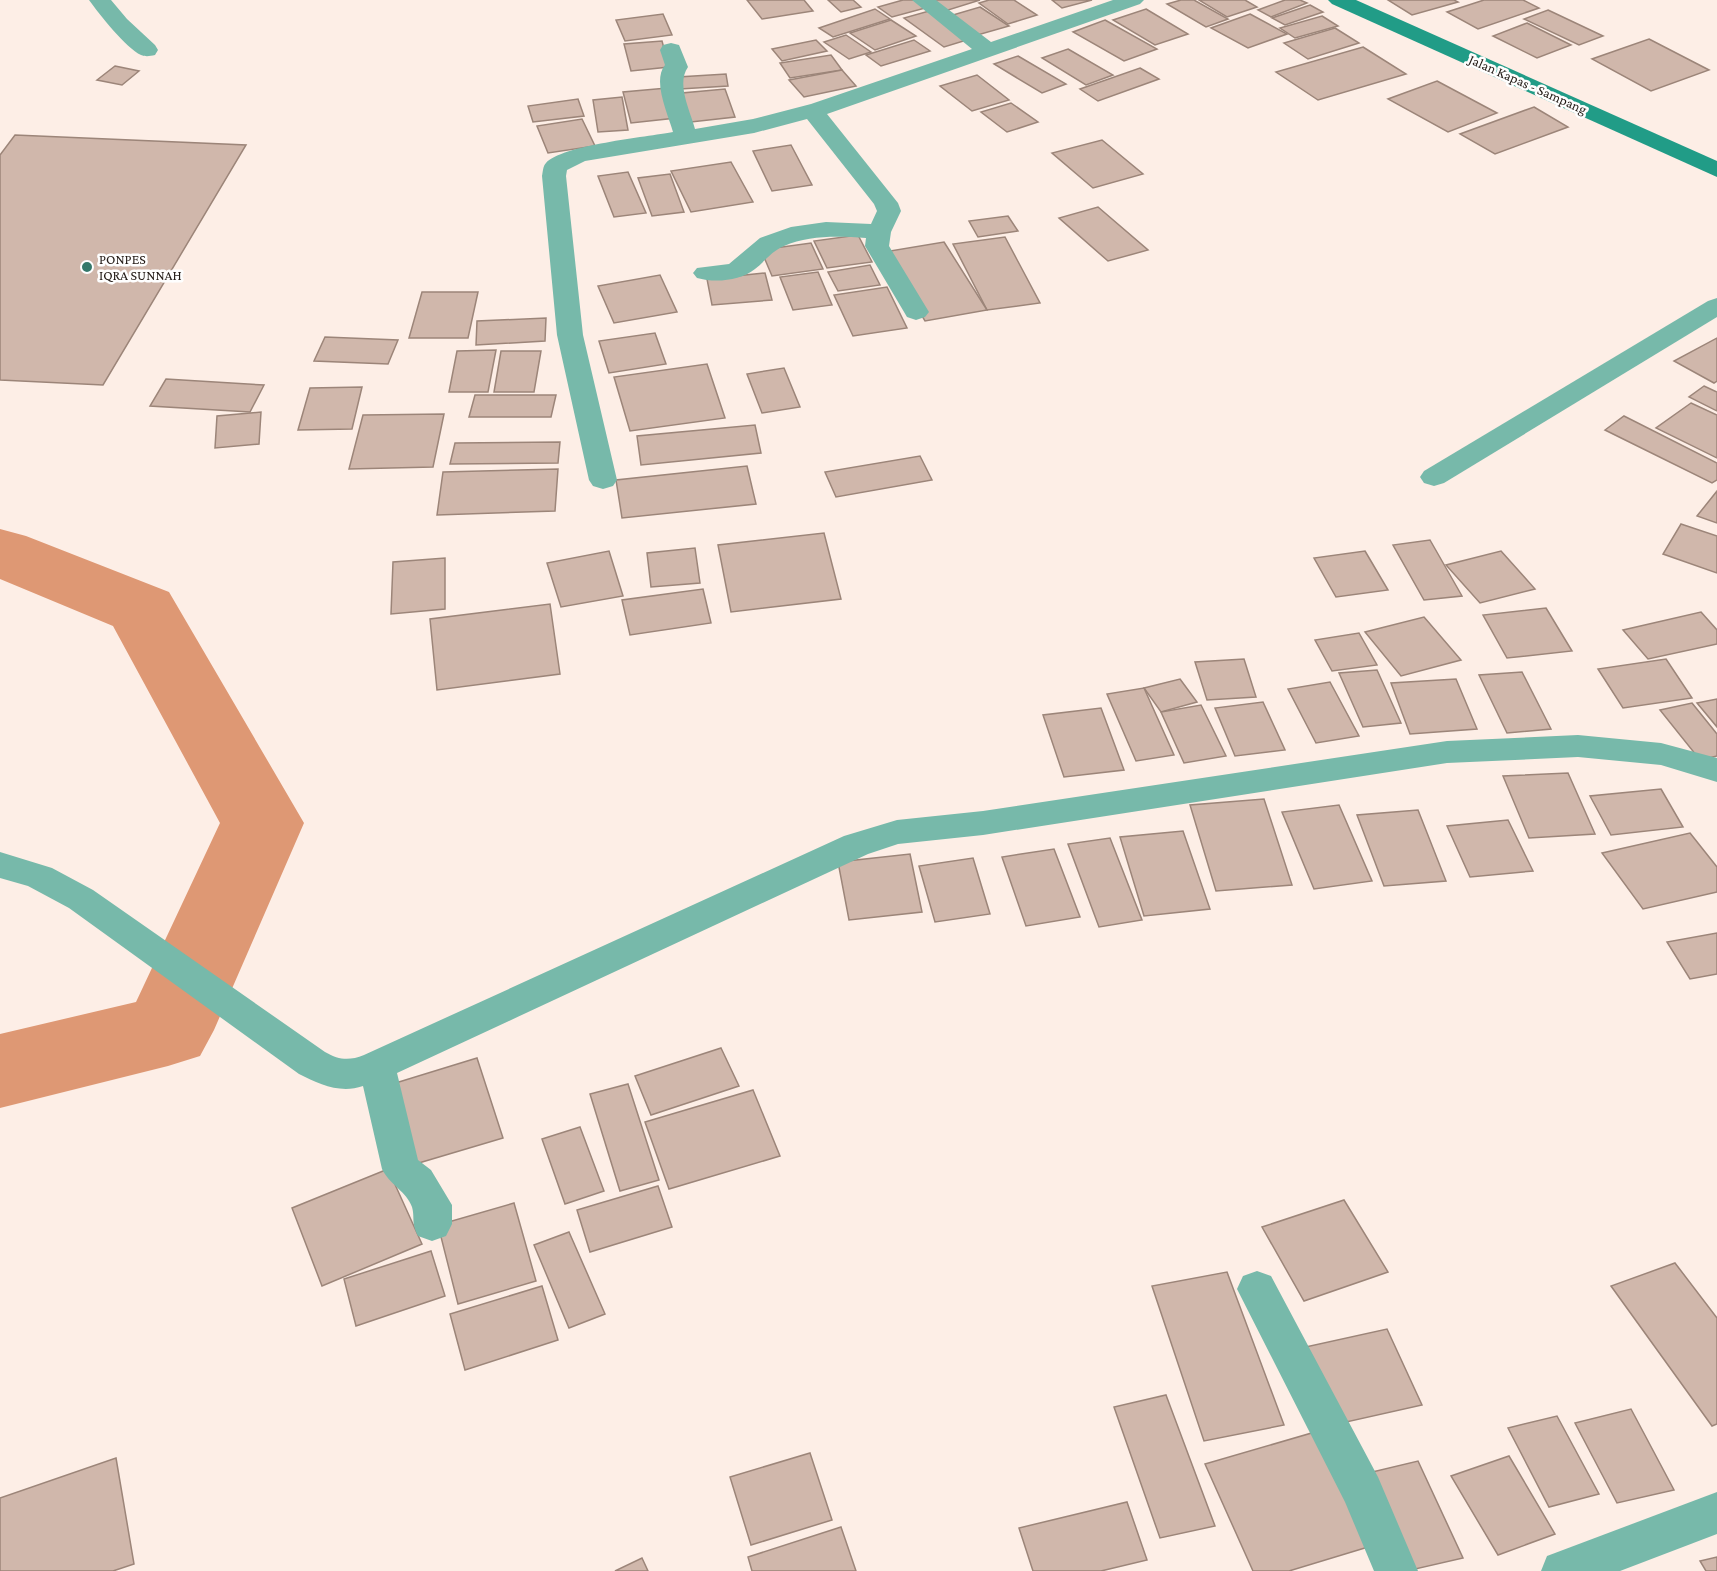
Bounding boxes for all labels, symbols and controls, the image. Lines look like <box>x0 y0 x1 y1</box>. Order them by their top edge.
street label: Jalan Kapas - Sampang <box>1465 50 1590 117</box>
place label: PONPES IQRA SUNNAH <box>99 251 182 283</box>
marker: PONPES IQRA SUNNAH <box>80 260 94 274</box>

